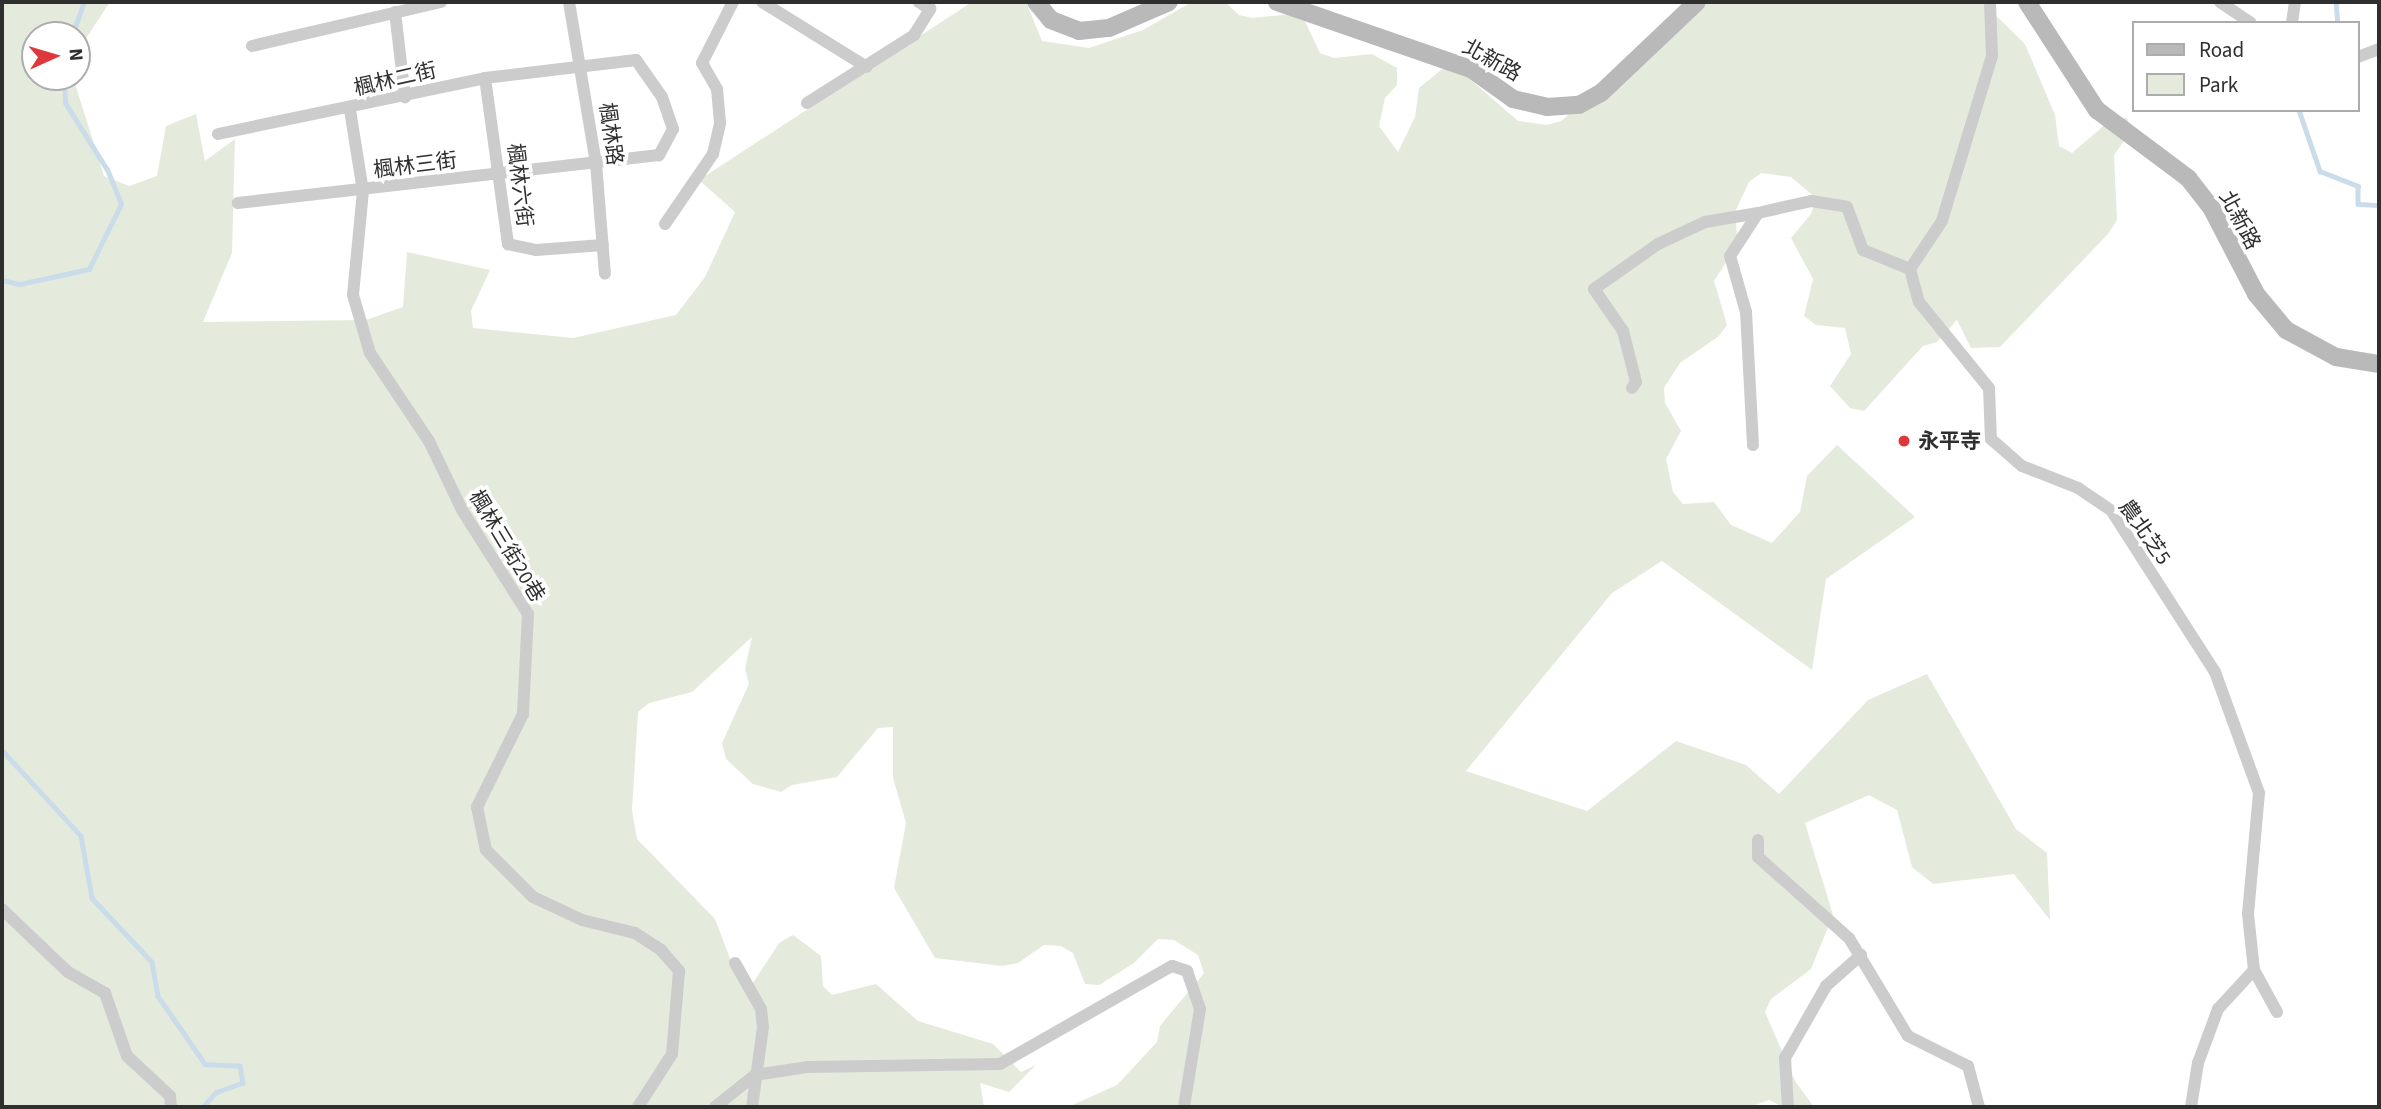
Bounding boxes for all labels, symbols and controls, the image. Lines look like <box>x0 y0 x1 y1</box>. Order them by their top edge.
north arrow <box>21 21 91 91</box>
legend <box>2132 21 2360 112</box>
street label: 北新路 <box>1458 34 1526 86</box>
text: Road <box>2199 35 2244 65</box>
text: N <box>62 47 89 62</box>
street label: 楓林二街 <box>351 57 439 101</box>
text: Park <box>2199 70 2238 100</box>
street label: 楓林路 <box>594 101 628 167</box>
street label: 楓林六街 <box>502 142 538 228</box>
street label: 楓林三街 <box>372 147 458 183</box>
street label: 北新路 <box>2214 186 2266 254</box>
place label: 永平寺 <box>1918 428 1981 454</box>
marker: 永平寺 <box>1896 433 1912 449</box>
street label: 楓林三街20巷 <box>464 486 550 606</box>
street label: 農北芝5 <box>2114 495 2176 569</box>

